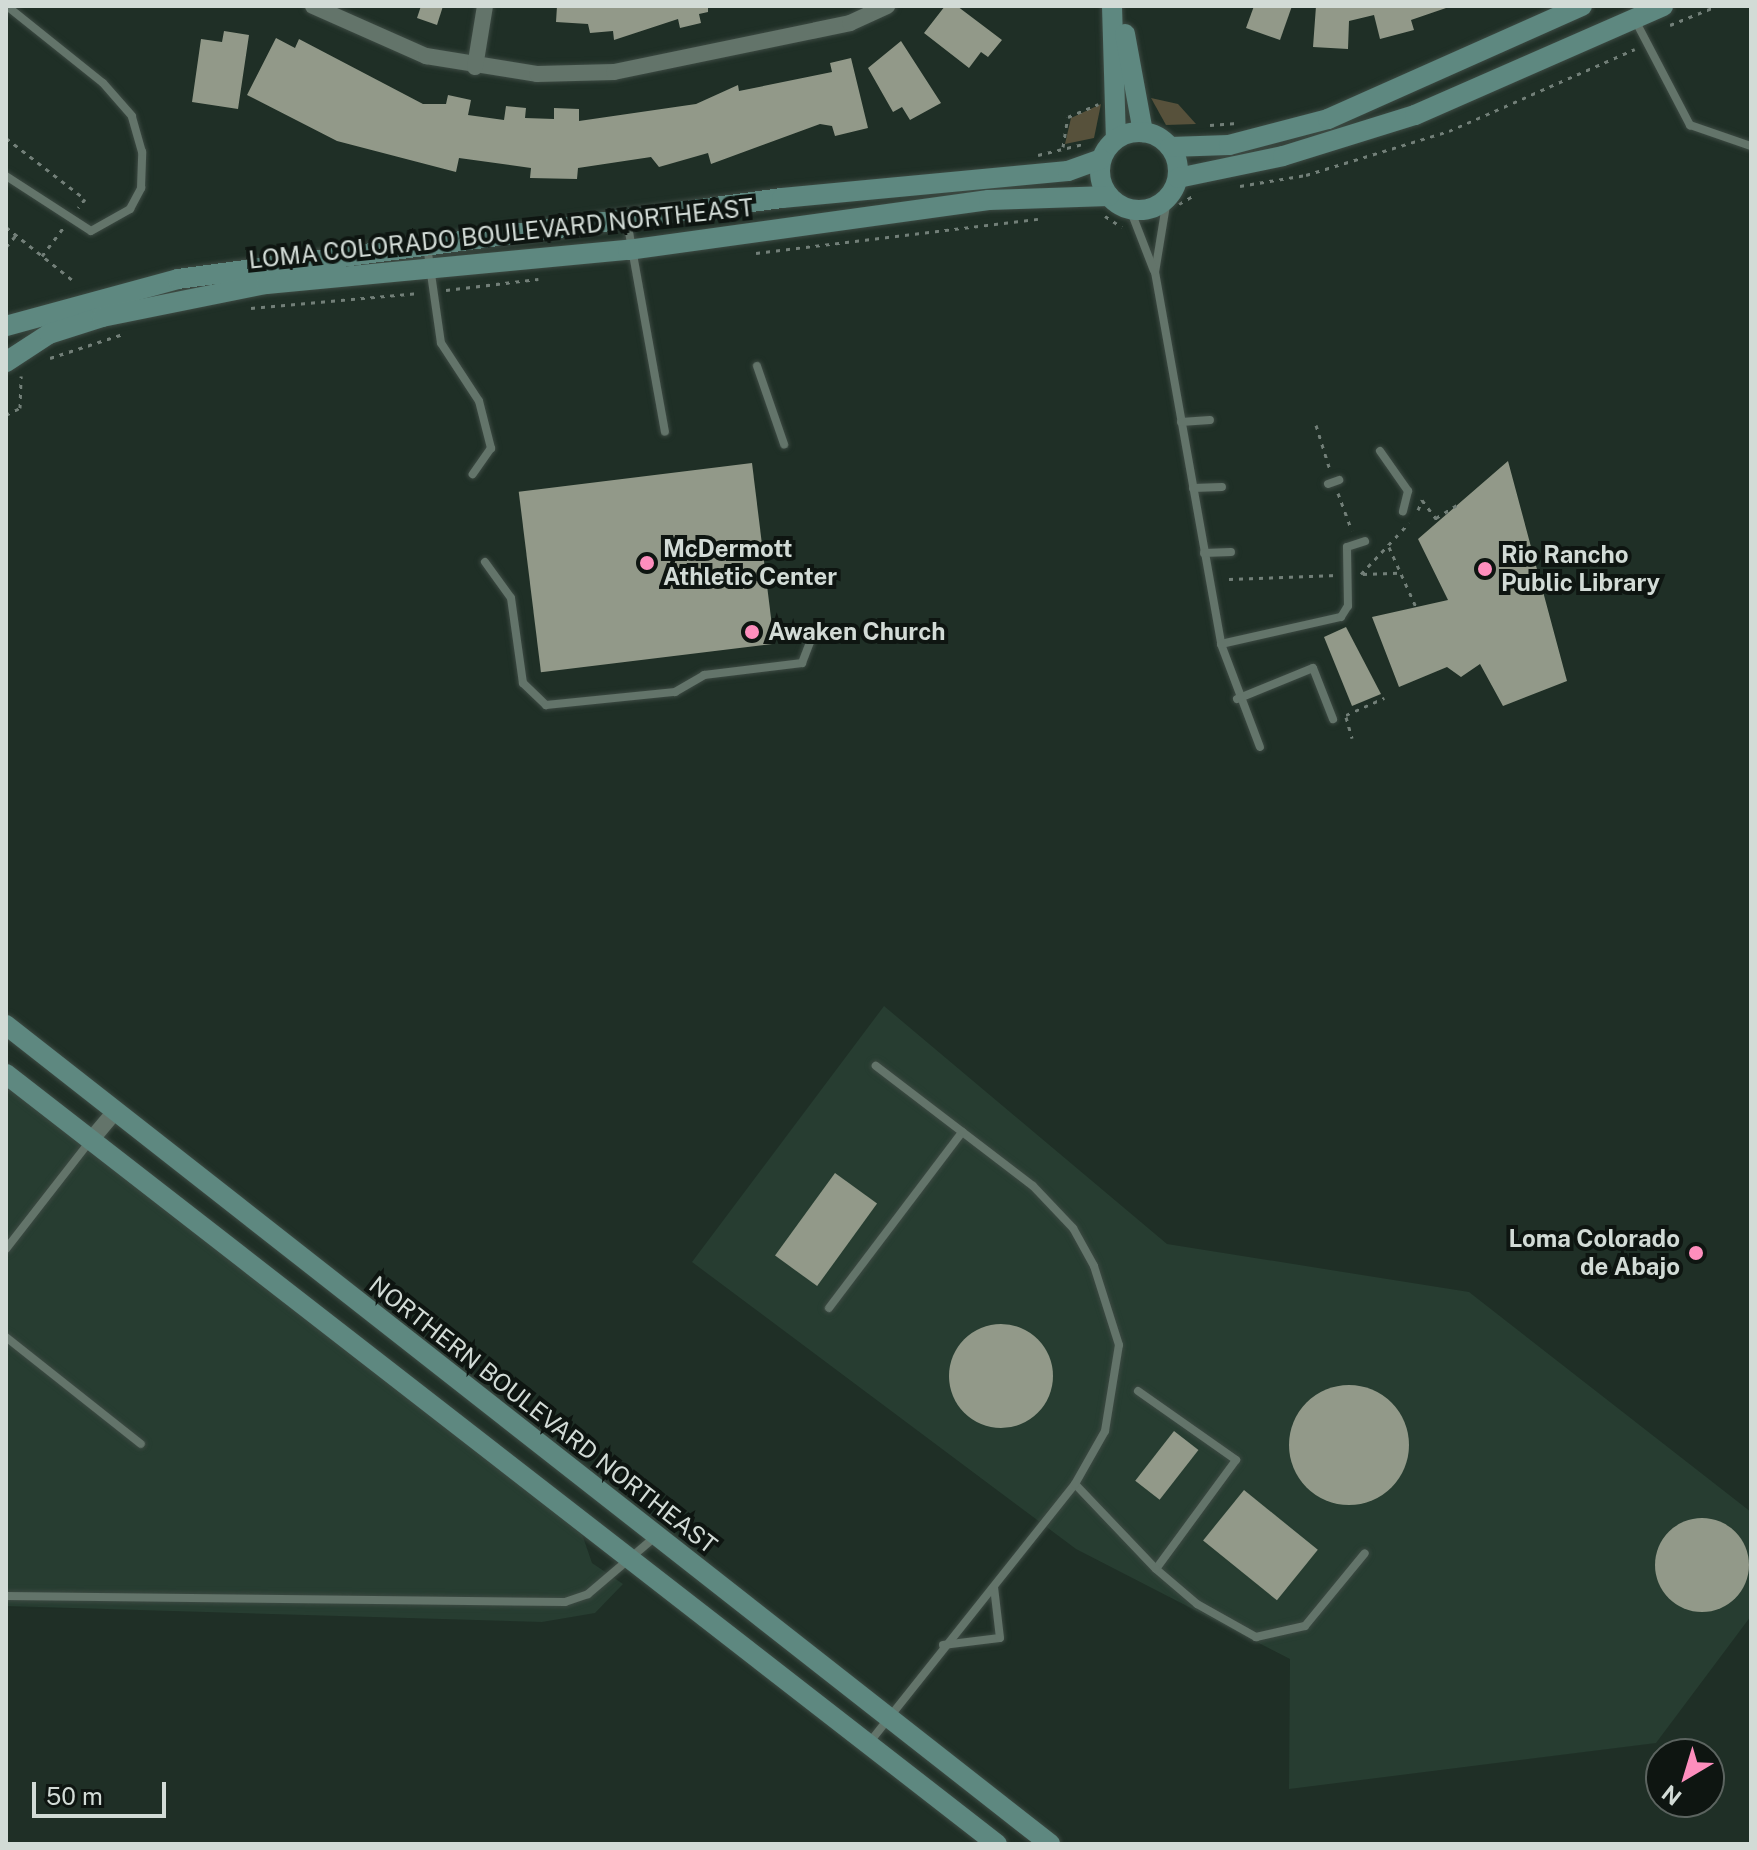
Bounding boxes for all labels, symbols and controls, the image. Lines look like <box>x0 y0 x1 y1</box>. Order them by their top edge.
street label: LOMA COLORADO BOULEVARD NORTHEAST <box>247 193 755 275</box>
place label: McDermott Athletic Center <box>663 535 837 591</box>
place label: Rio Rancho Public Library <box>1501 541 1660 597</box>
marker: McDermott Athletic Center <box>638 554 656 572</box>
marker: Rio Rancho Public Library <box>1476 560 1494 578</box>
place label: Awaken Church <box>768 618 945 646</box>
marker: Awaken Church <box>743 623 761 641</box>
place label: Loma Colorado de Abajo <box>1508 1225 1680 1281</box>
marker: Loma Colorado de Abajo <box>1687 1244 1705 1262</box>
street label: NORTHERN BOULEVARD NORTHEAST <box>363 1270 723 1560</box>
north arrow <box>1645 1738 1725 1818</box>
scale bar <box>36 1766 170 1816</box>
text: N <box>1657 1780 1686 1811</box>
text: 50 m <box>46 1782 103 1810</box>

